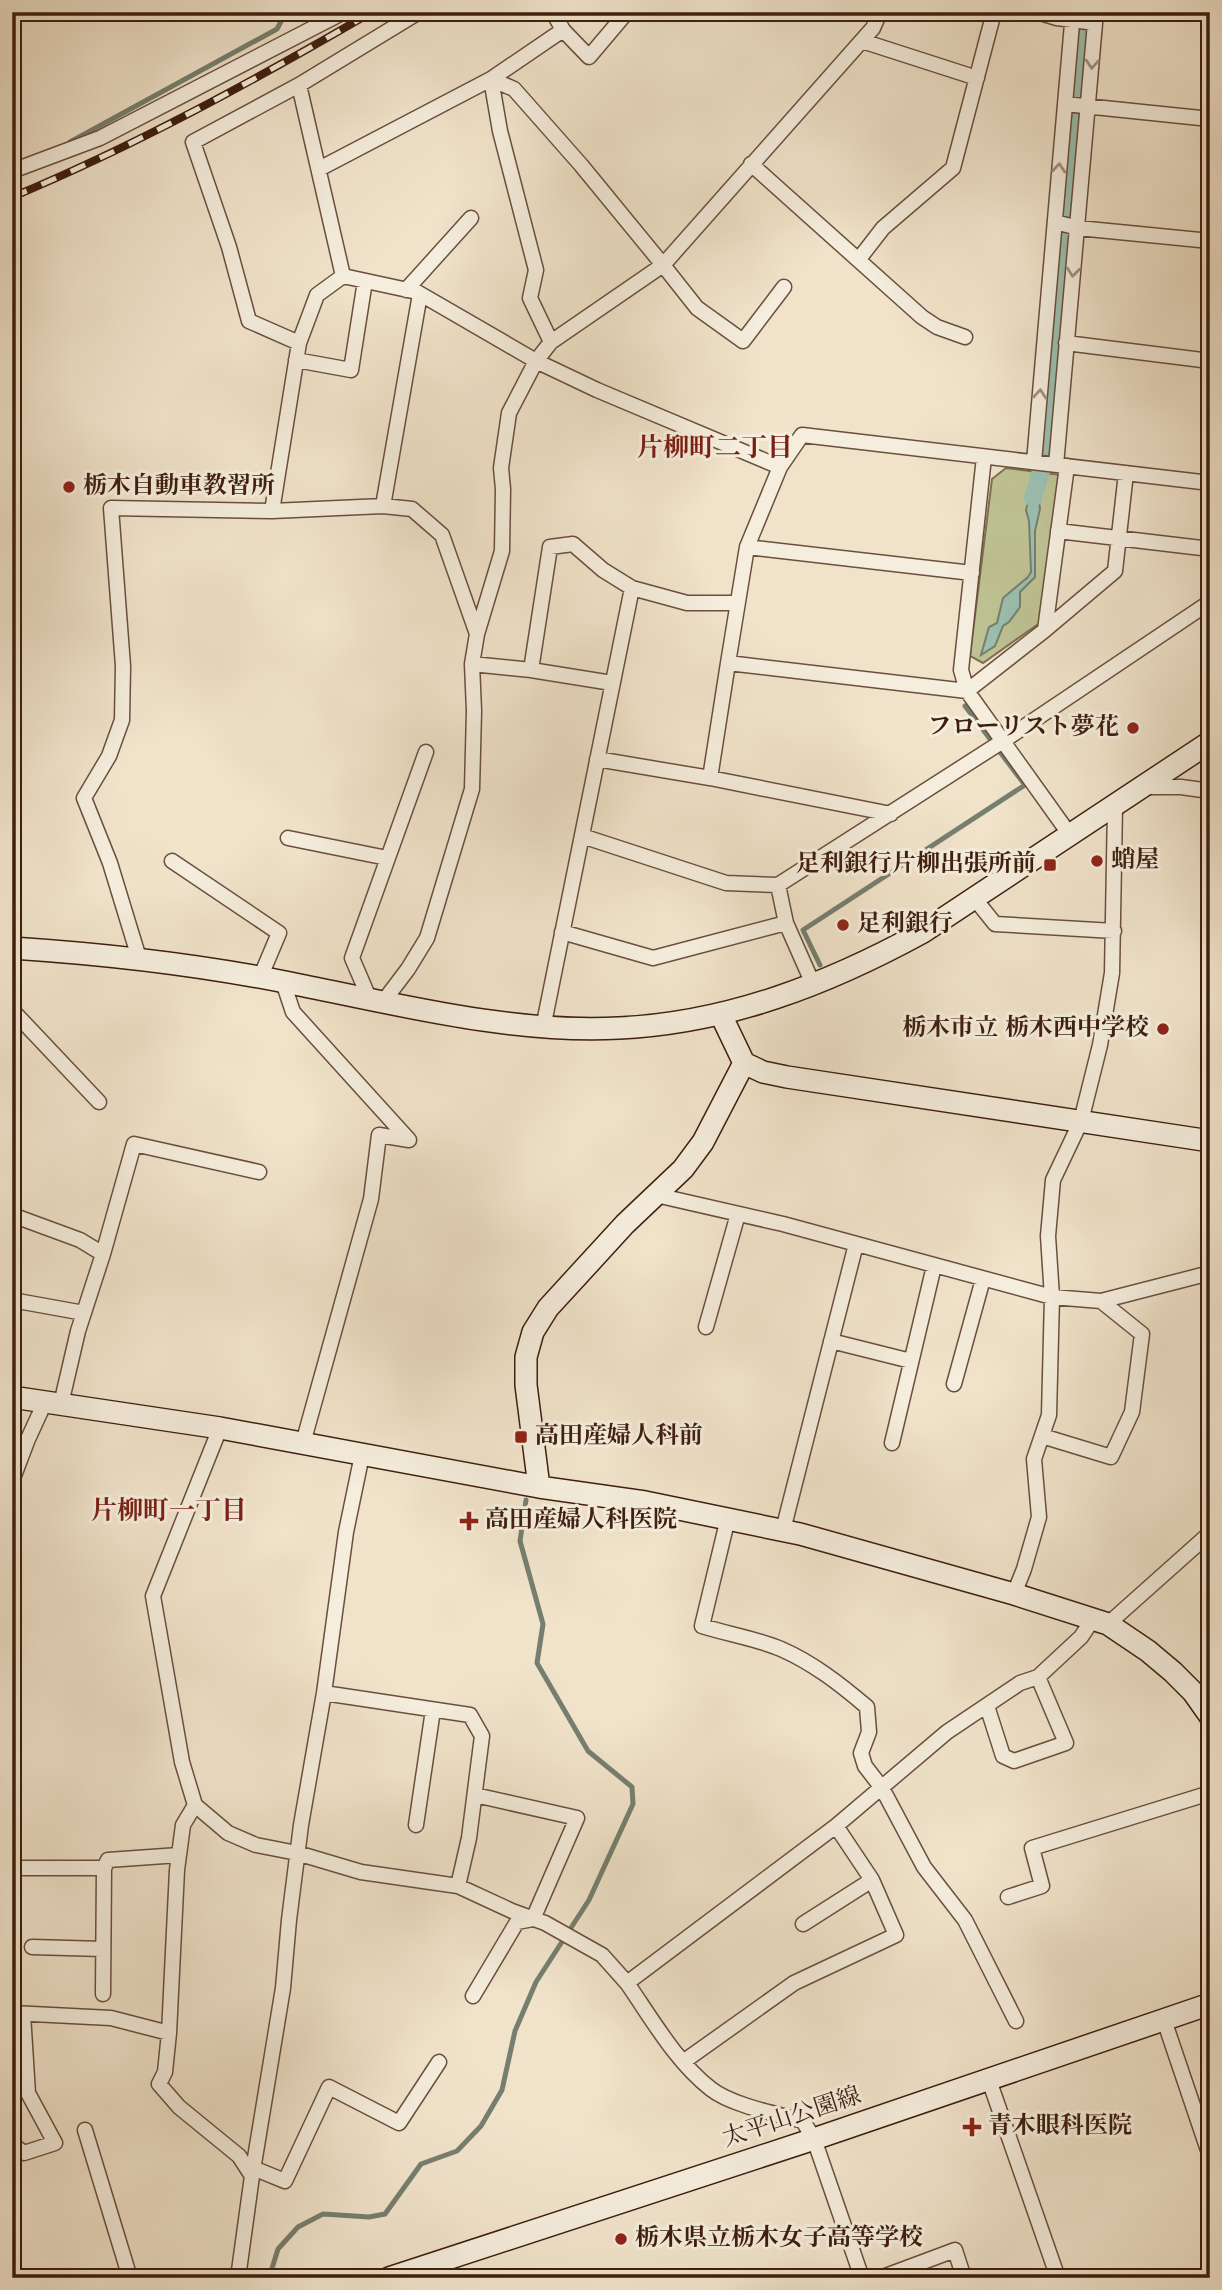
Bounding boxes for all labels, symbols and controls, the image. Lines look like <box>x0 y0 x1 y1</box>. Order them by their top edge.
one-way arrow <box>1085 59 1100 70</box>
one-way arrow <box>1051 162 1066 173</box>
one-way arrow <box>1066 266 1081 277</box>
one-way arrow <box>1032 389 1047 400</box>
district label: 片柳町二丁目 <box>637 433 793 462</box>
place label: 栃木自動車教習所 <box>83 472 275 499</box>
marker: 栃木自動車教習所 <box>61 479 77 495</box>
place label: フローリスト夢花 <box>927 713 1119 740</box>
marker: フローリスト夢花 <box>1125 720 1141 736</box>
place label: 蛸屋 <box>1111 846 1159 873</box>
place label: 足利銀行片柳出張所前 <box>796 850 1036 877</box>
marker: 蛸屋 <box>1089 853 1105 869</box>
marker: 足利銀行片柳出張所前 <box>1042 857 1058 873</box>
place label: 足利銀行 <box>857 910 953 937</box>
marker: 足利銀行 <box>835 917 851 933</box>
place label: 栃木市立 栃木西中学校 <box>902 1014 1149 1041</box>
marker: 栃木市立 栃木西中学校 <box>1155 1021 1171 1037</box>
place label: 高田産婦人科前 <box>535 1422 703 1449</box>
marker: 高田産婦人科前 <box>513 1429 529 1445</box>
district label: 片柳町一丁目 <box>91 1496 247 1525</box>
place label: 高田産婦人科医院 <box>485 1506 677 1533</box>
marker: 高田産婦人科医院 <box>459 1511 479 1531</box>
street label: 太平山公園線 <box>719 2081 864 2152</box>
place label: 青木眼科医院 <box>988 2112 1132 2139</box>
marker: 青木眼科医院 <box>962 2117 982 2137</box>
place label: 栃木県立栃木女子高等学校 <box>635 2224 923 2251</box>
marker: 栃木県立栃木女子高等学校 <box>613 2231 629 2247</box>

